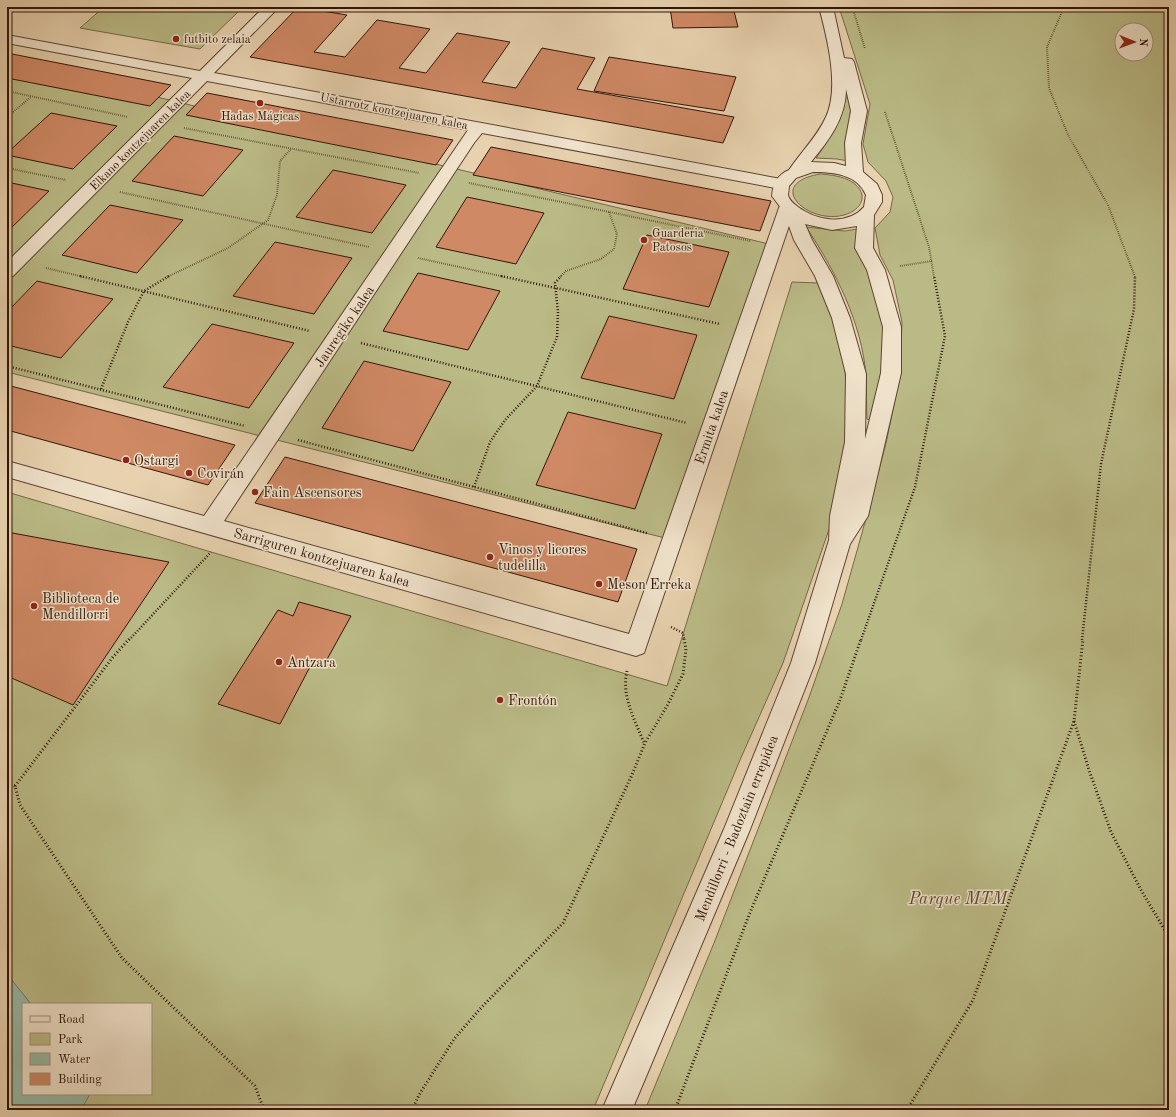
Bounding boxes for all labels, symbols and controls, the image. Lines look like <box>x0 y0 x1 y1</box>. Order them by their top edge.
north arrow <box>1114 22 1154 62</box>
marker: futbito zelaia <box>171 34 181 44</box>
place label: futbito zelaia <box>184 34 251 46</box>
text: N <box>1137 38 1148 47</box>
street label: Elkano kontzejuaren kalea <box>88 88 193 193</box>
street label: Ustarrotz kontzejuaren kalea <box>319 92 469 132</box>
marker: Hadas Mágicas <box>255 98 265 108</box>
place label: Hadas Mágicas <box>221 111 299 123</box>
place label: Guarderia Patosos <box>652 228 704 254</box>
marker: Guarderia Patosos <box>639 235 649 245</box>
street label: Jauregiko kalea <box>312 283 377 370</box>
street label: Ermita kalea <box>693 388 731 466</box>
place label: Ostargi <box>134 454 179 468</box>
marker: Ostargi <box>121 455 131 465</box>
place label: Covirán <box>197 467 245 481</box>
marker: Covirán <box>184 468 194 478</box>
place label: Fain Ascensores <box>263 486 362 500</box>
marker: Fain Ascensores <box>250 487 260 497</box>
street label: Sarriguren kontzejuaren kalea <box>232 526 412 590</box>
place label: Vinos y licores tudelilla <box>498 543 587 573</box>
marker: Vinos y licores tudelilla <box>485 552 495 562</box>
place label: Meson Erreka <box>607 578 692 592</box>
marker: Meson Erreka <box>594 579 604 589</box>
place label: Biblioteca de Mendillorri <box>42 592 119 622</box>
marker: Biblioteca de Mendillorri <box>29 601 39 611</box>
place label: Antzara <box>287 656 336 670</box>
marker: Antzara <box>274 657 284 667</box>
place label: Frontón <box>508 694 558 708</box>
marker: Frontón <box>495 695 505 705</box>
street label: Mendillorri - Badoztain errepidea <box>693 733 781 924</box>
park label: Parque MTM <box>908 891 1009 908</box>
legend <box>22 1003 152 1095</box>
text: Road <box>58 1014 85 1026</box>
text: Park <box>58 1034 83 1046</box>
text: Water <box>58 1054 91 1066</box>
text: Building <box>58 1074 102 1086</box>

